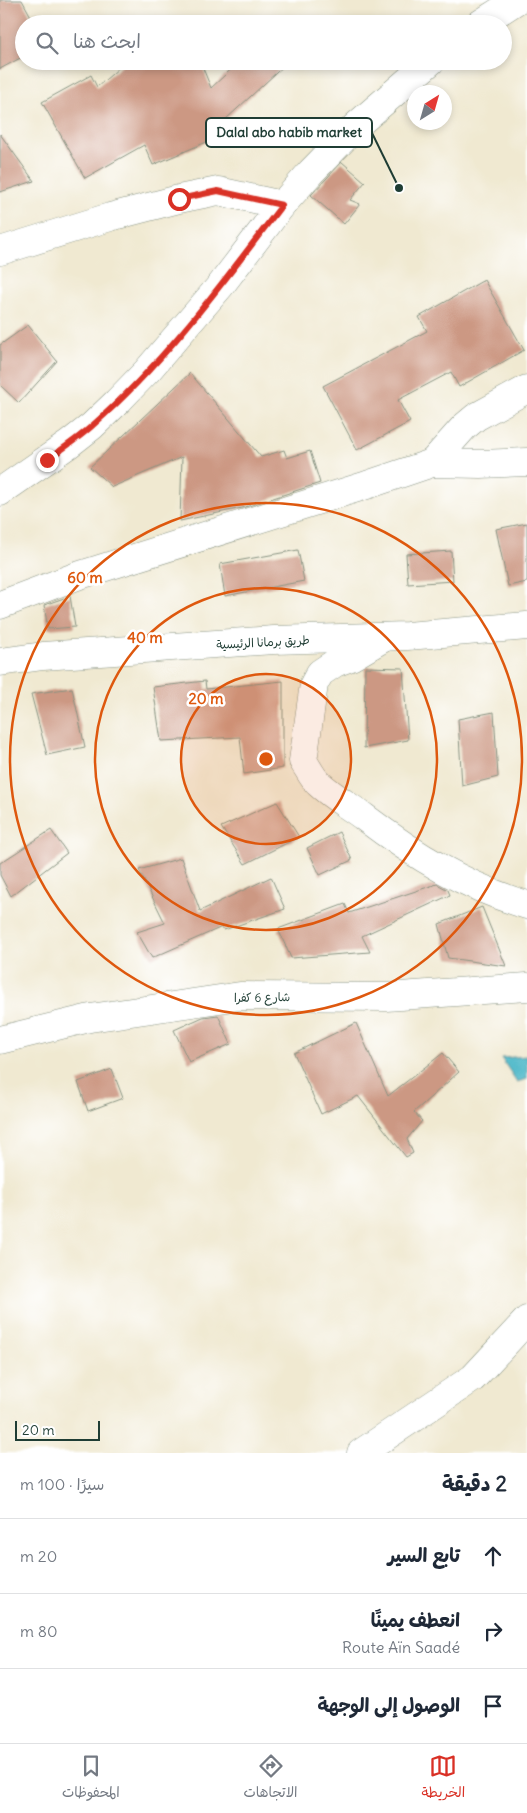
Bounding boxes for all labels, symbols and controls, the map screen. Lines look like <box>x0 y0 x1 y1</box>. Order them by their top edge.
search box <box>15 15 512 70</box>
icon: search <box>33 29 61 57</box>
text: ابحث هنا <box>73 29 141 53</box>
north arrow <box>407 85 452 130</box>
callout: Dalal abo habib market <box>206 118 372 147</box>
text: Dalal abo habib market <box>216 123 362 141</box>
route start <box>168 188 191 211</box>
route end <box>36 449 59 472</box>
text: 60 m <box>67 568 103 587</box>
text: 40 m <box>127 628 163 647</box>
street label: طريق برمانا الرئيسية <box>216 632 310 653</box>
text: 20 m <box>189 689 223 708</box>
centre of rings <box>257 750 275 768</box>
street label: شارع 6 كفرا <box>234 989 290 1007</box>
scale bar <box>15 1418 100 1441</box>
text: 20 m <box>22 1421 55 1439</box>
text: 2 دقيقة <box>442 1470 507 1497</box>
text: سيرًا · 100 m <box>20 1474 104 1494</box>
icon: ahead <box>479 1542 507 1570</box>
text: تابع السير <box>388 1543 460 1567</box>
text: 20 m <box>20 1546 57 1566</box>
text: انعطف يمينًا <box>371 1608 460 1632</box>
icon: right <box>479 1617 507 1645</box>
text: 80 m <box>20 1621 58 1641</box>
text: Route Aïn Saadé <box>342 1637 460 1657</box>
icon: arrive <box>479 1692 507 1720</box>
text: الوصول إلى الوجهة <box>317 1693 460 1717</box>
tab: المحفوظات <box>62 1752 120 1805</box>
tab: الاتجاهات <box>243 1752 298 1805</box>
tab: الخريطة <box>421 1752 465 1805</box>

